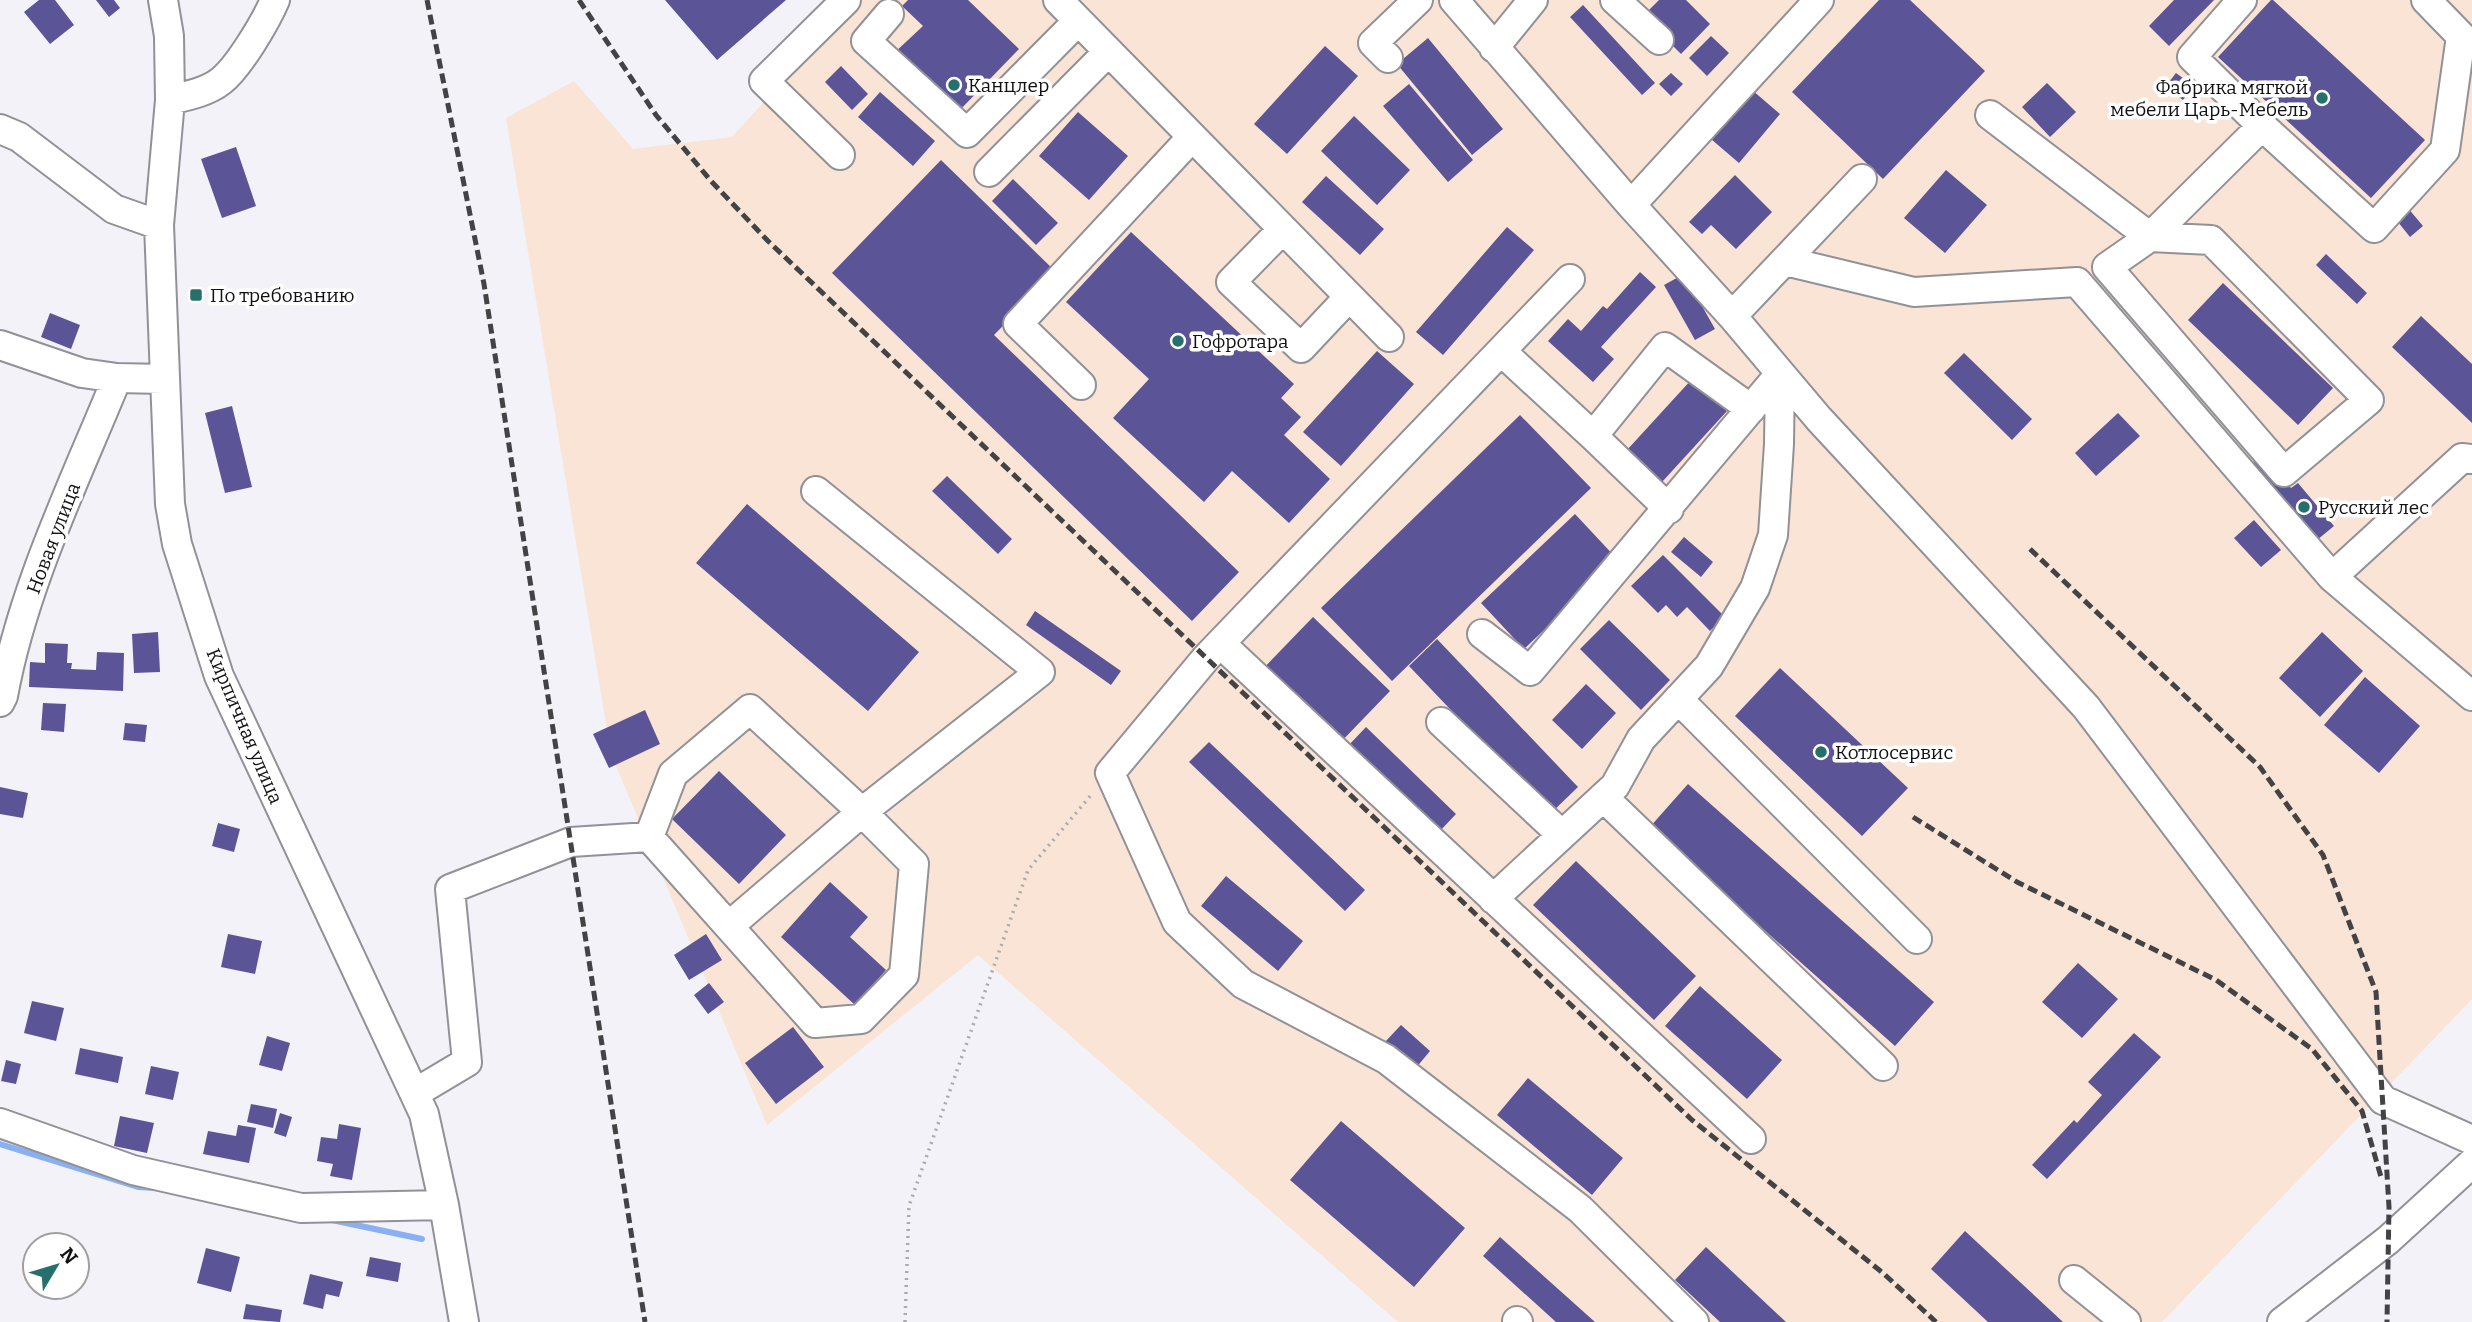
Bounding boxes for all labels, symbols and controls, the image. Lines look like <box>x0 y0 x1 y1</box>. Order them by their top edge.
place label: Канцлер <box>968 74 1049 97</box>
place label: Фабрика мягкой мебели Царь-Мебель <box>2110 76 2308 121</box>
marker: Канцлер <box>946 77 962 93</box>
marker: Фабрика мягкой мебели Царь-Мебель <box>2314 90 2330 106</box>
place label: По требованию <box>210 284 355 307</box>
marker: По требованию <box>188 287 204 303</box>
place label: Гофротара <box>1192 330 1289 353</box>
marker: Гофротара <box>1170 333 1186 349</box>
street label: Новая улица <box>22 479 85 597</box>
place label: Русский лес <box>2318 496 2429 519</box>
marker: Русский лес <box>2296 499 2312 515</box>
street label: Кирпичная улица <box>201 645 288 808</box>
place label: Котлосервис <box>1835 741 1953 764</box>
marker: Котлосервис <box>1813 744 1829 760</box>
north arrow <box>21 1231 91 1301</box>
text: N <box>55 1243 83 1269</box>

